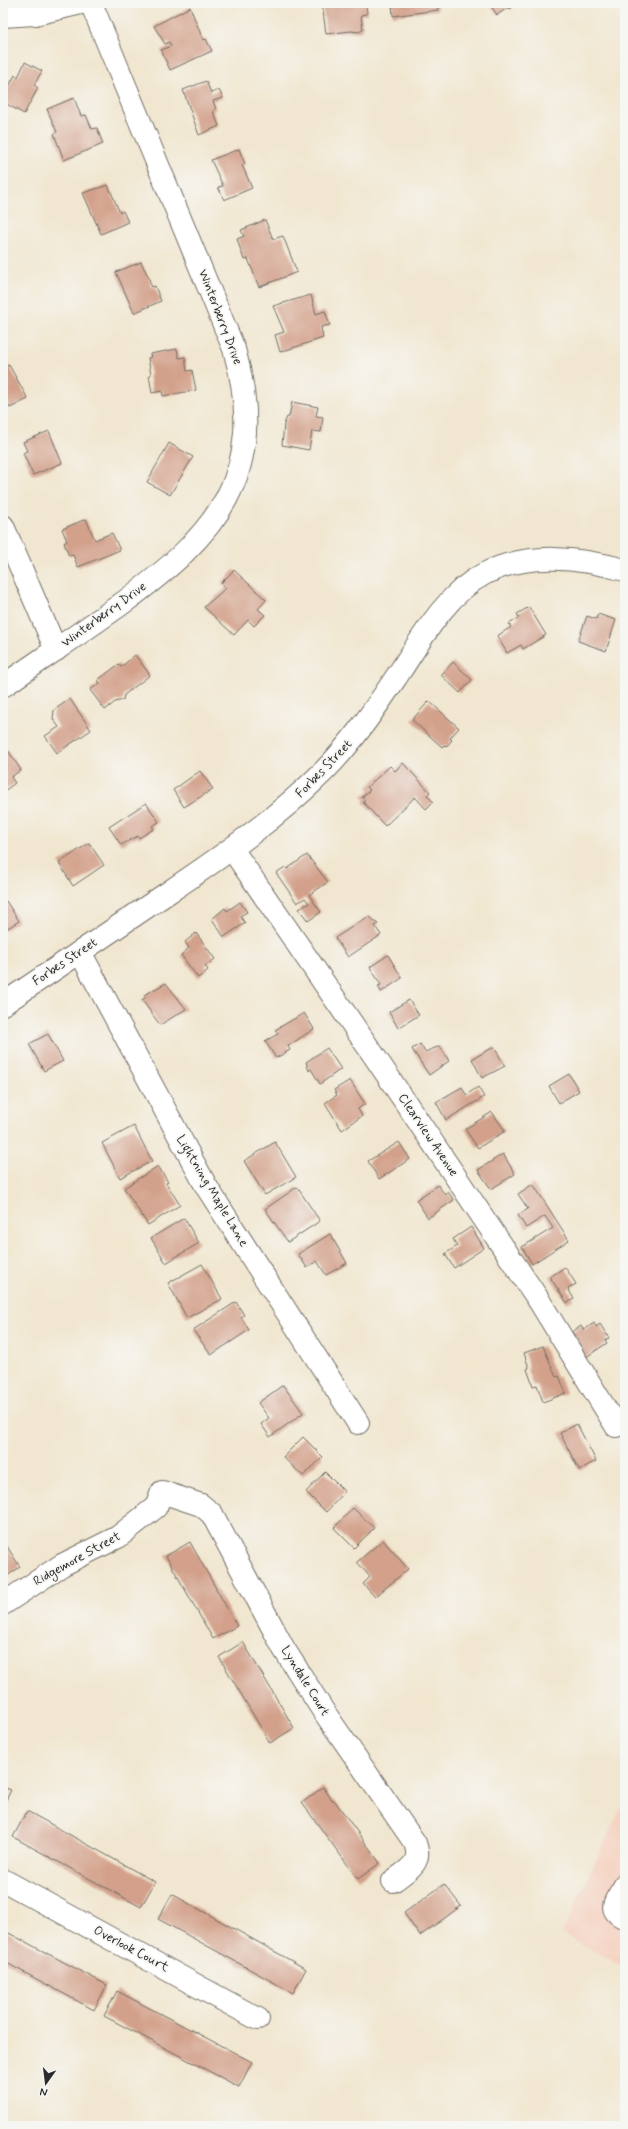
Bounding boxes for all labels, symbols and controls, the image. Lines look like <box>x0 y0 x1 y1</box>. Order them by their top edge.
street label: Winterberry Drive <box>194 267 246 367</box>
street label: Winterberry Drive <box>58 578 150 652</box>
street label: Forbes Street <box>292 736 356 802</box>
street label: Forbes Street <box>29 934 101 990</box>
street label: Clearview Avenue <box>394 1090 462 1180</box>
street label: Lightning Maple Lane <box>170 1132 252 1251</box>
street label: Ridgemore Street <box>30 1528 124 1591</box>
street label: Lyndale Court <box>277 1643 333 1719</box>
street label: Overlook Court <box>90 1922 172 1976</box>
north arrow <box>26 2063 66 2103</box>
text: N <box>39 2084 49 2099</box>

